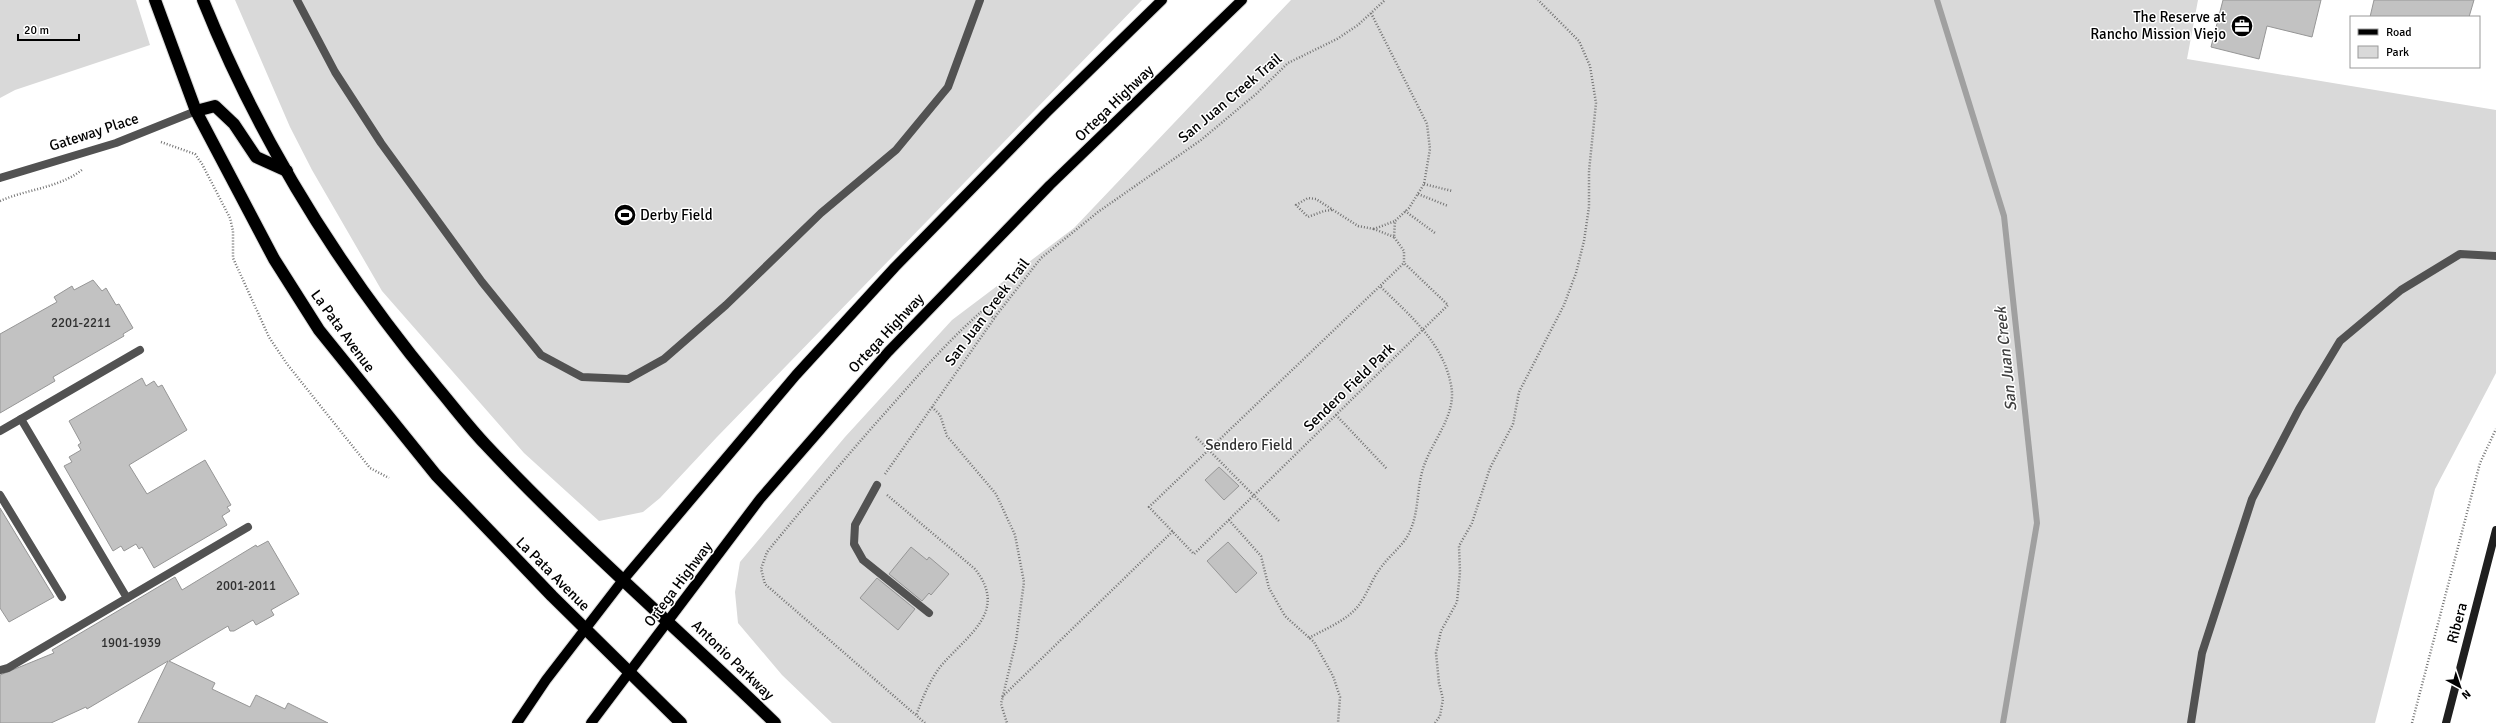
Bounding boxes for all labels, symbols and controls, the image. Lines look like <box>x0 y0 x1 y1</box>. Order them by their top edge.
place label: The Reserve at Rancho Mission Viejo <box>2090 8 2226 43</box>
office icon: The Reserve at Rancho Mission Viejo <box>2229 13 2255 39</box>
scale bar <box>18 16 79 42</box>
legend <box>2350 16 2480 68</box>
text: 20 m <box>24 23 49 38</box>
text: Road <box>2386 25 2412 40</box>
text: Park <box>2386 45 2409 60</box>
street label: San Juan Creek Trail <box>1175 49 1285 147</box>
street label: Ortega Highway <box>1071 61 1157 145</box>
street label: Gateway Place <box>47 109 141 155</box>
sports icon: Derby Field <box>612 202 638 228</box>
place label: Derby Field <box>640 206 713 224</box>
street label: San Juan Creek Trail <box>941 255 1033 369</box>
street label: La Pata Avenue <box>307 286 379 376</box>
street label: Ortega Highway <box>845 289 927 377</box>
water label: San Juan Creek <box>1990 304 2021 412</box>
house number: 2201-2211 <box>51 315 111 331</box>
street label: Sendero Field Park <box>1300 339 1399 435</box>
park label: Sendero Field <box>1205 436 1293 454</box>
street label: La Pata Avenue <box>512 533 594 615</box>
street label: Ortega Highway <box>640 538 716 630</box>
house number: 2001-2011 <box>216 578 276 594</box>
street label: Ribera <box>2443 601 2471 645</box>
street label: Antonio Parkway <box>688 616 778 704</box>
house number: 1901-1939 <box>101 635 161 651</box>
north arrow <box>2440 667 2480 707</box>
text: N <box>2459 687 2473 702</box>

